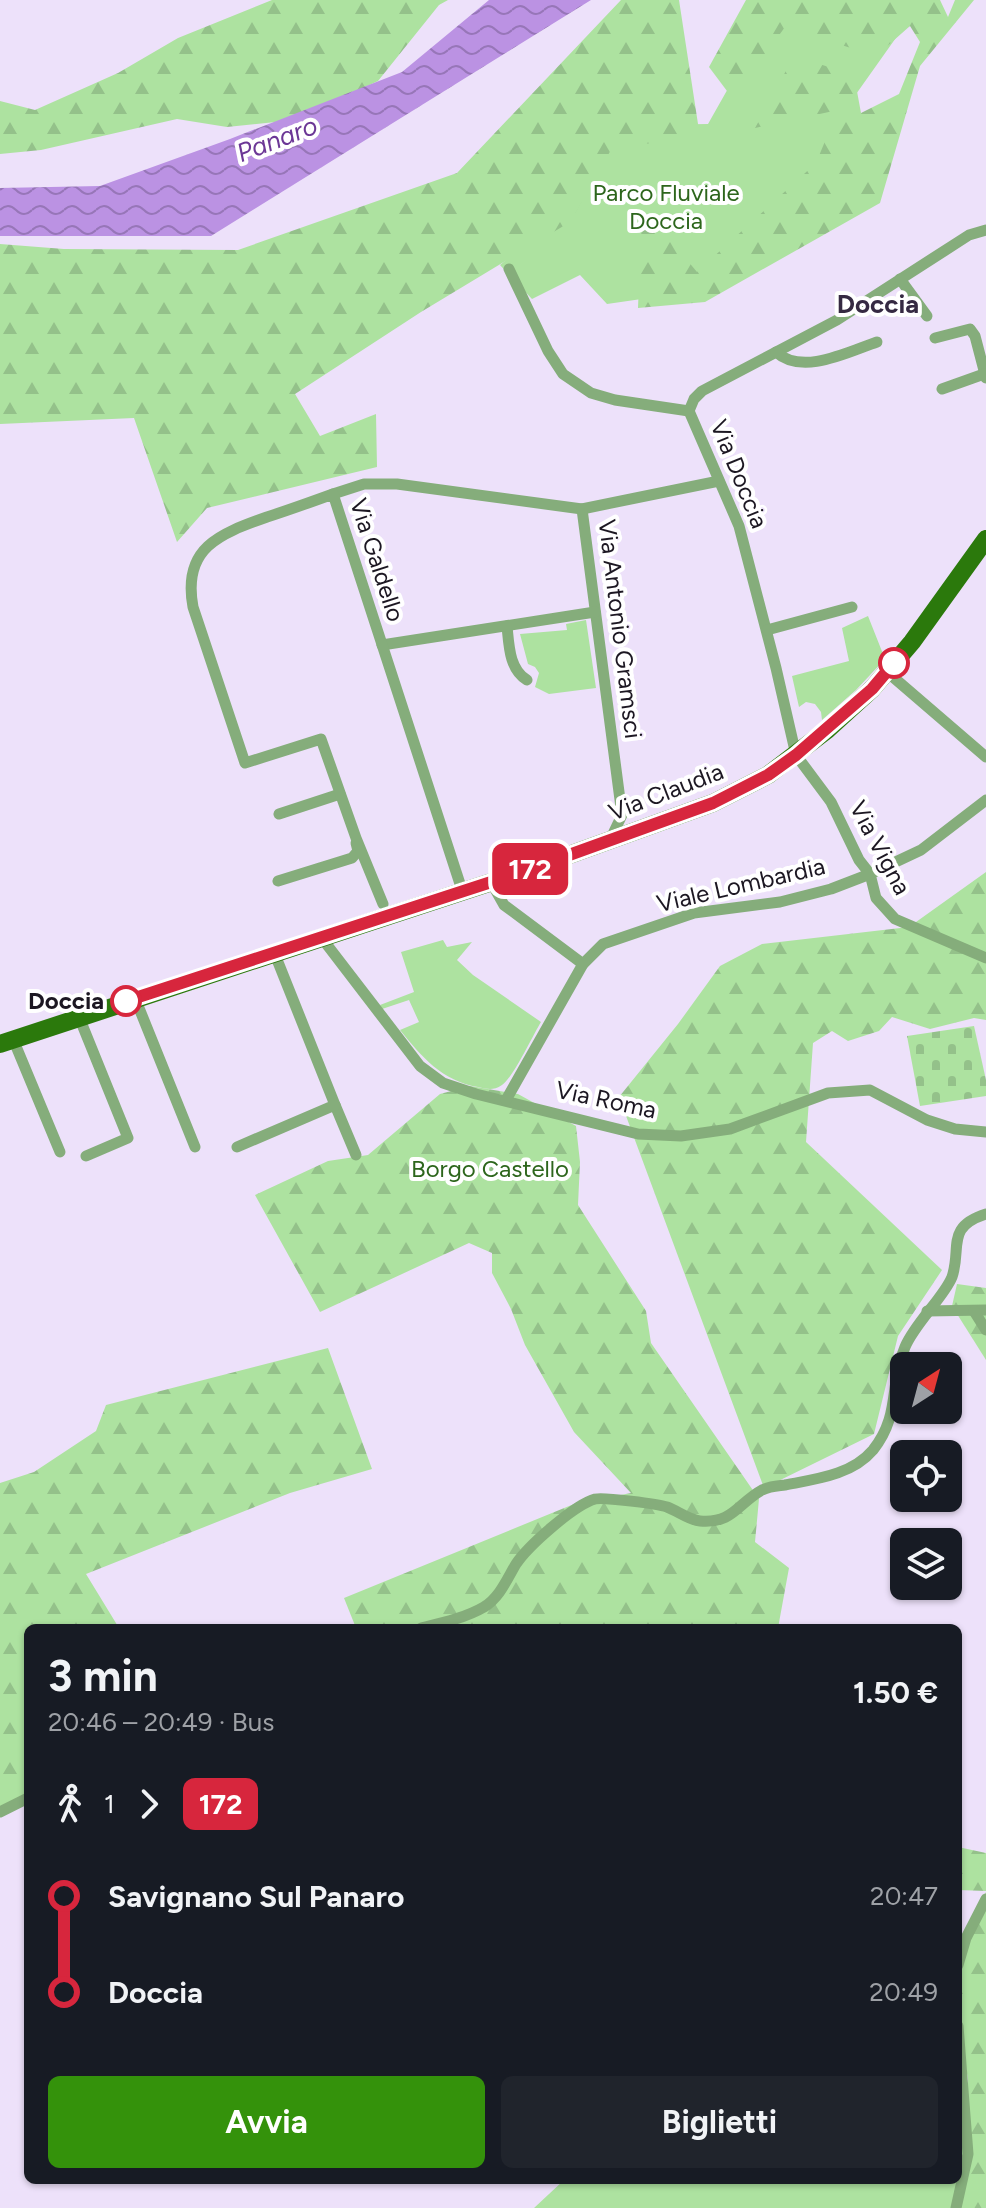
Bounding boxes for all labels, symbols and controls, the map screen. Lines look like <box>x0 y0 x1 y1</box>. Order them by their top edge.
water label: Panaro <box>232 109 322 169</box>
park label: Parco Fluviale Doccia <box>592 178 740 235</box>
district label: Doccia <box>837 288 919 320</box>
street label: Via Doccia <box>705 415 774 532</box>
street label: Via Galdello <box>344 495 411 625</box>
street label: Via Antonio Gramsci <box>593 518 648 740</box>
unlabelled marker <box>879 648 909 678</box>
street label: Via Claudia <box>604 756 727 827</box>
street label: Via Vigna <box>844 796 917 900</box>
line badge: 172 <box>484 843 576 895</box>
street label: Viale Lombardia <box>654 851 828 918</box>
text: 172 <box>508 852 552 886</box>
place label: Doccia <box>28 986 104 1015</box>
marker: Doccia <box>111 986 141 1016</box>
street label: Via Roma <box>553 1075 659 1124</box>
park label: Borgo Castello <box>411 1154 569 1183</box>
north arrow <box>890 1352 962 1424</box>
map controls <box>890 1352 962 1600</box>
button: locate <box>890 1440 962 1512</box>
button: layers <box>890 1528 962 1600</box>
text: 3 min <box>48 1649 158 1702</box>
text: 1.50 € <box>853 1674 938 1711</box>
text: 20:46 – 20:49 · Bus <box>48 1706 274 1738</box>
icon: walk <box>48 1782 92 1826</box>
icon: forward <box>127 1782 171 1826</box>
text: 172 <box>199 1787 242 1821</box>
text: 1 <box>104 1788 115 1820</box>
text: Savignano Sul Panaro <box>108 1878 404 1915</box>
text: 20:47 <box>870 1880 938 1912</box>
text: Doccia <box>108 1974 203 2011</box>
text: 20:49 <box>869 1976 938 2008</box>
button: Avvia <box>48 2076 485 2168</box>
button: Biglietti <box>501 2076 938 2168</box>

